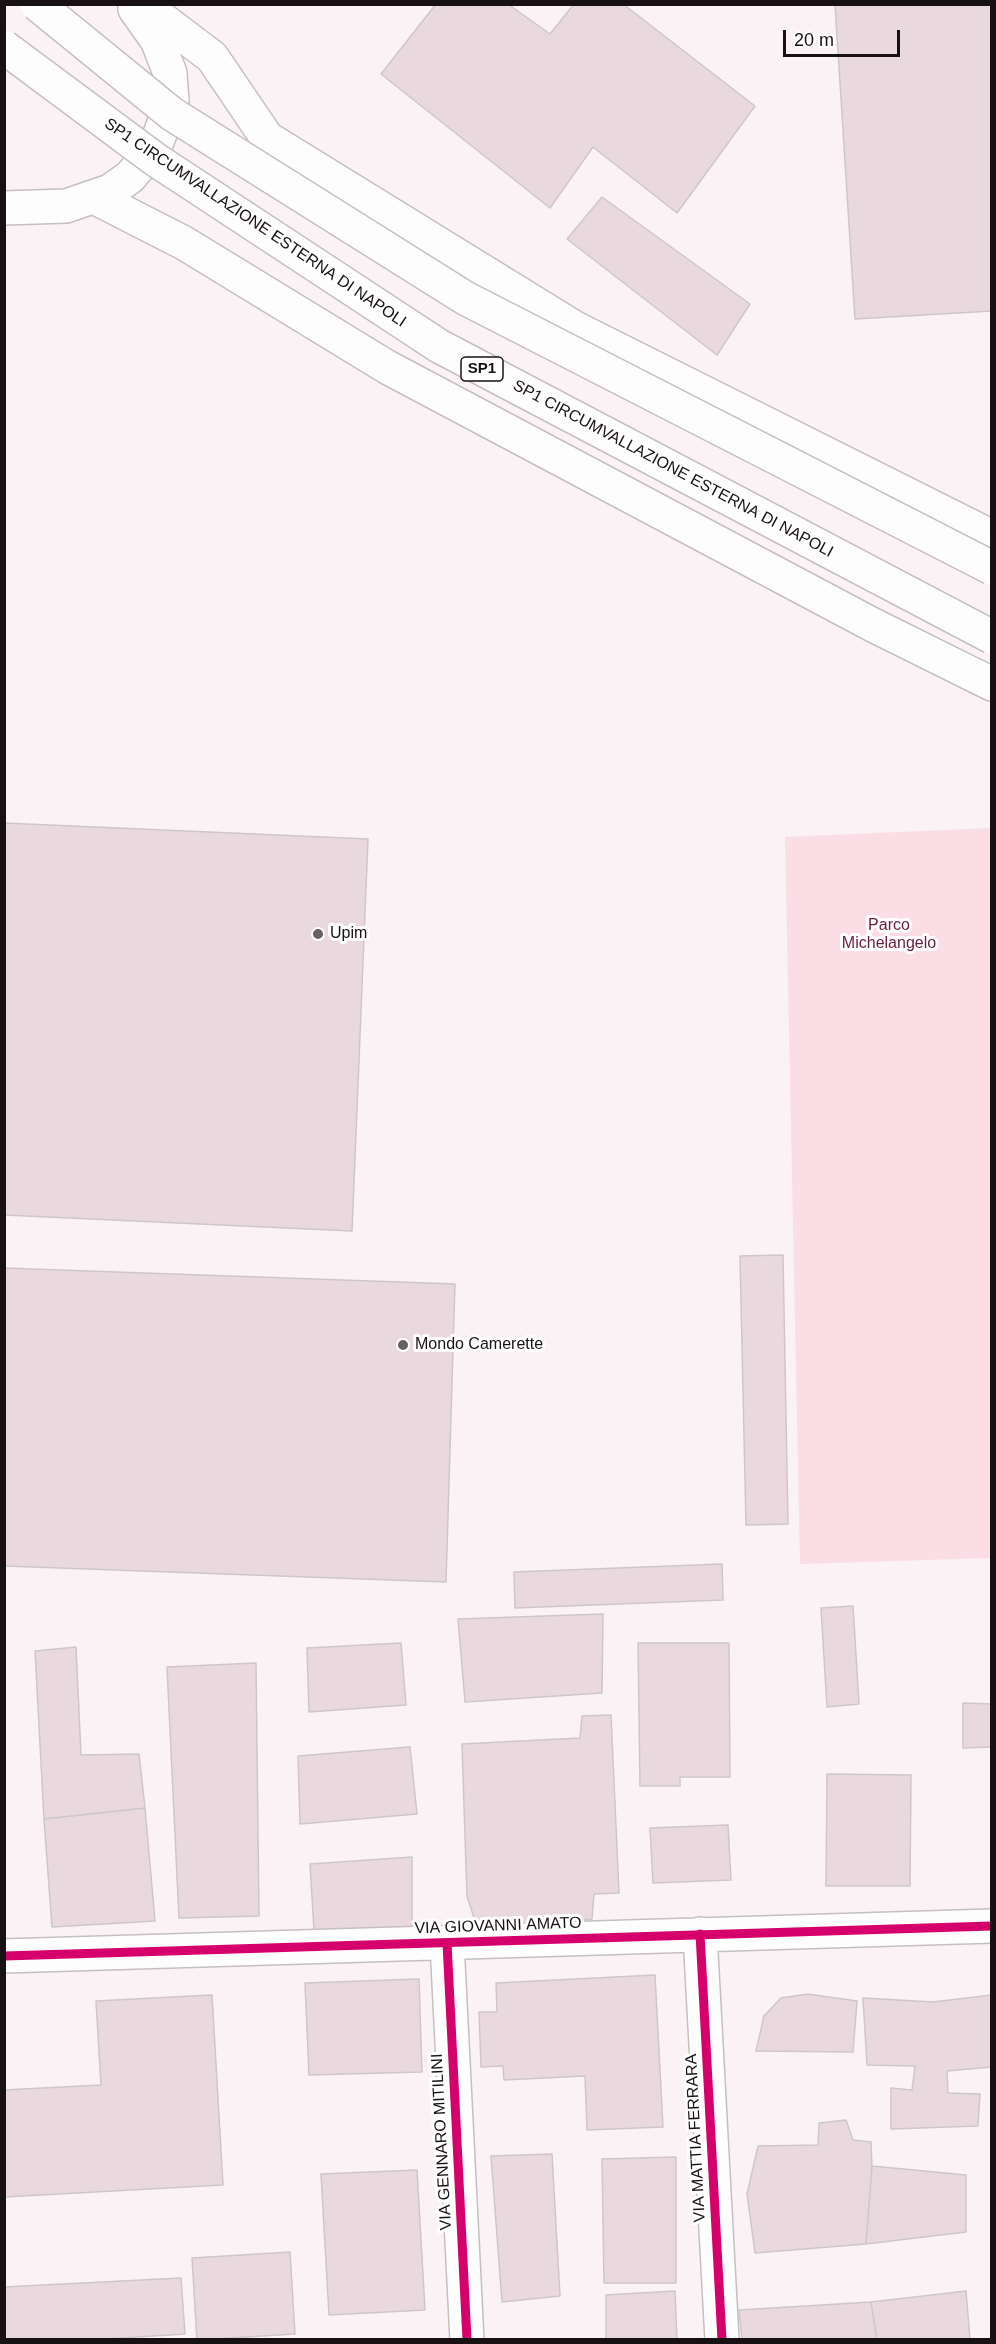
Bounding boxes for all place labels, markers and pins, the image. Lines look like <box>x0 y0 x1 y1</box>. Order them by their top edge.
place label: Upim <box>330 924 367 944</box>
marker: Upim <box>311 927 325 941</box>
place label: Mondo Camerette <box>415 1335 543 1355</box>
marker: Mondo Camerette <box>396 1338 410 1352</box>

